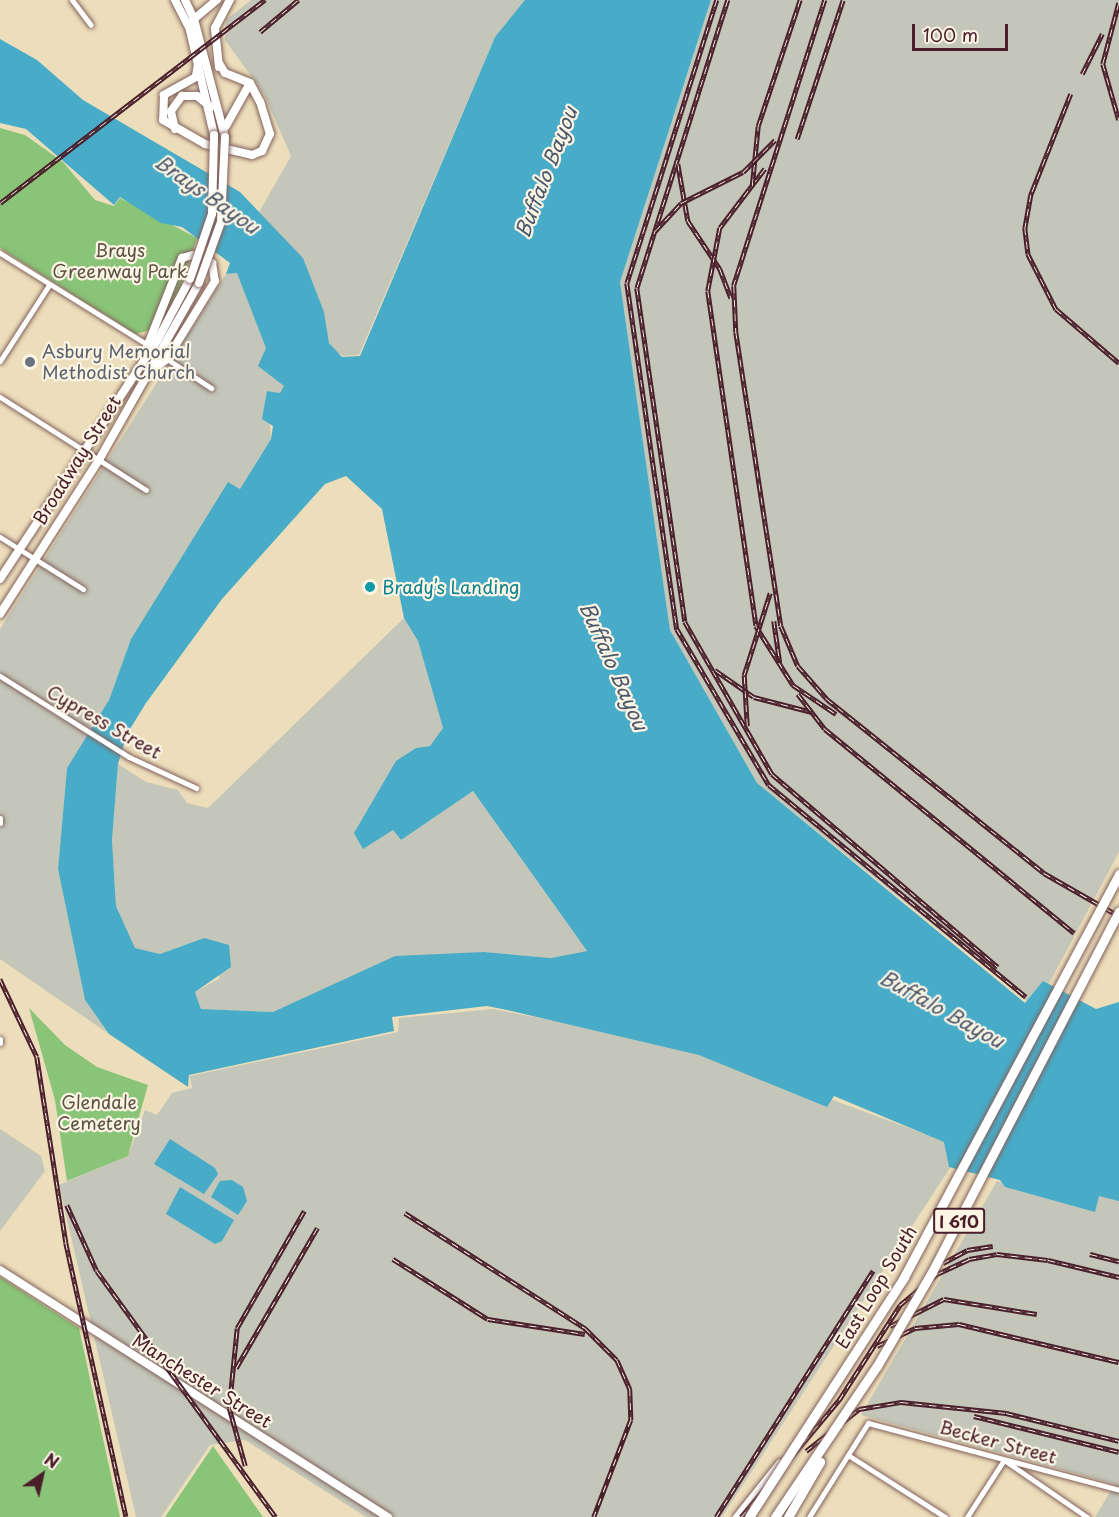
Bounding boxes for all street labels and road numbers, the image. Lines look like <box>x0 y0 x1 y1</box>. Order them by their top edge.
street label: Broadway Street <box>29 392 125 528</box>
street label: Cypress Street <box>43 681 165 763</box>
road number: I 610 <box>932 1208 986 1234</box>
street label: East Loop South <box>831 1221 921 1353</box>
street label: Manchester Street <box>128 1329 276 1433</box>
street label: Becker Street <box>937 1416 1059 1468</box>

